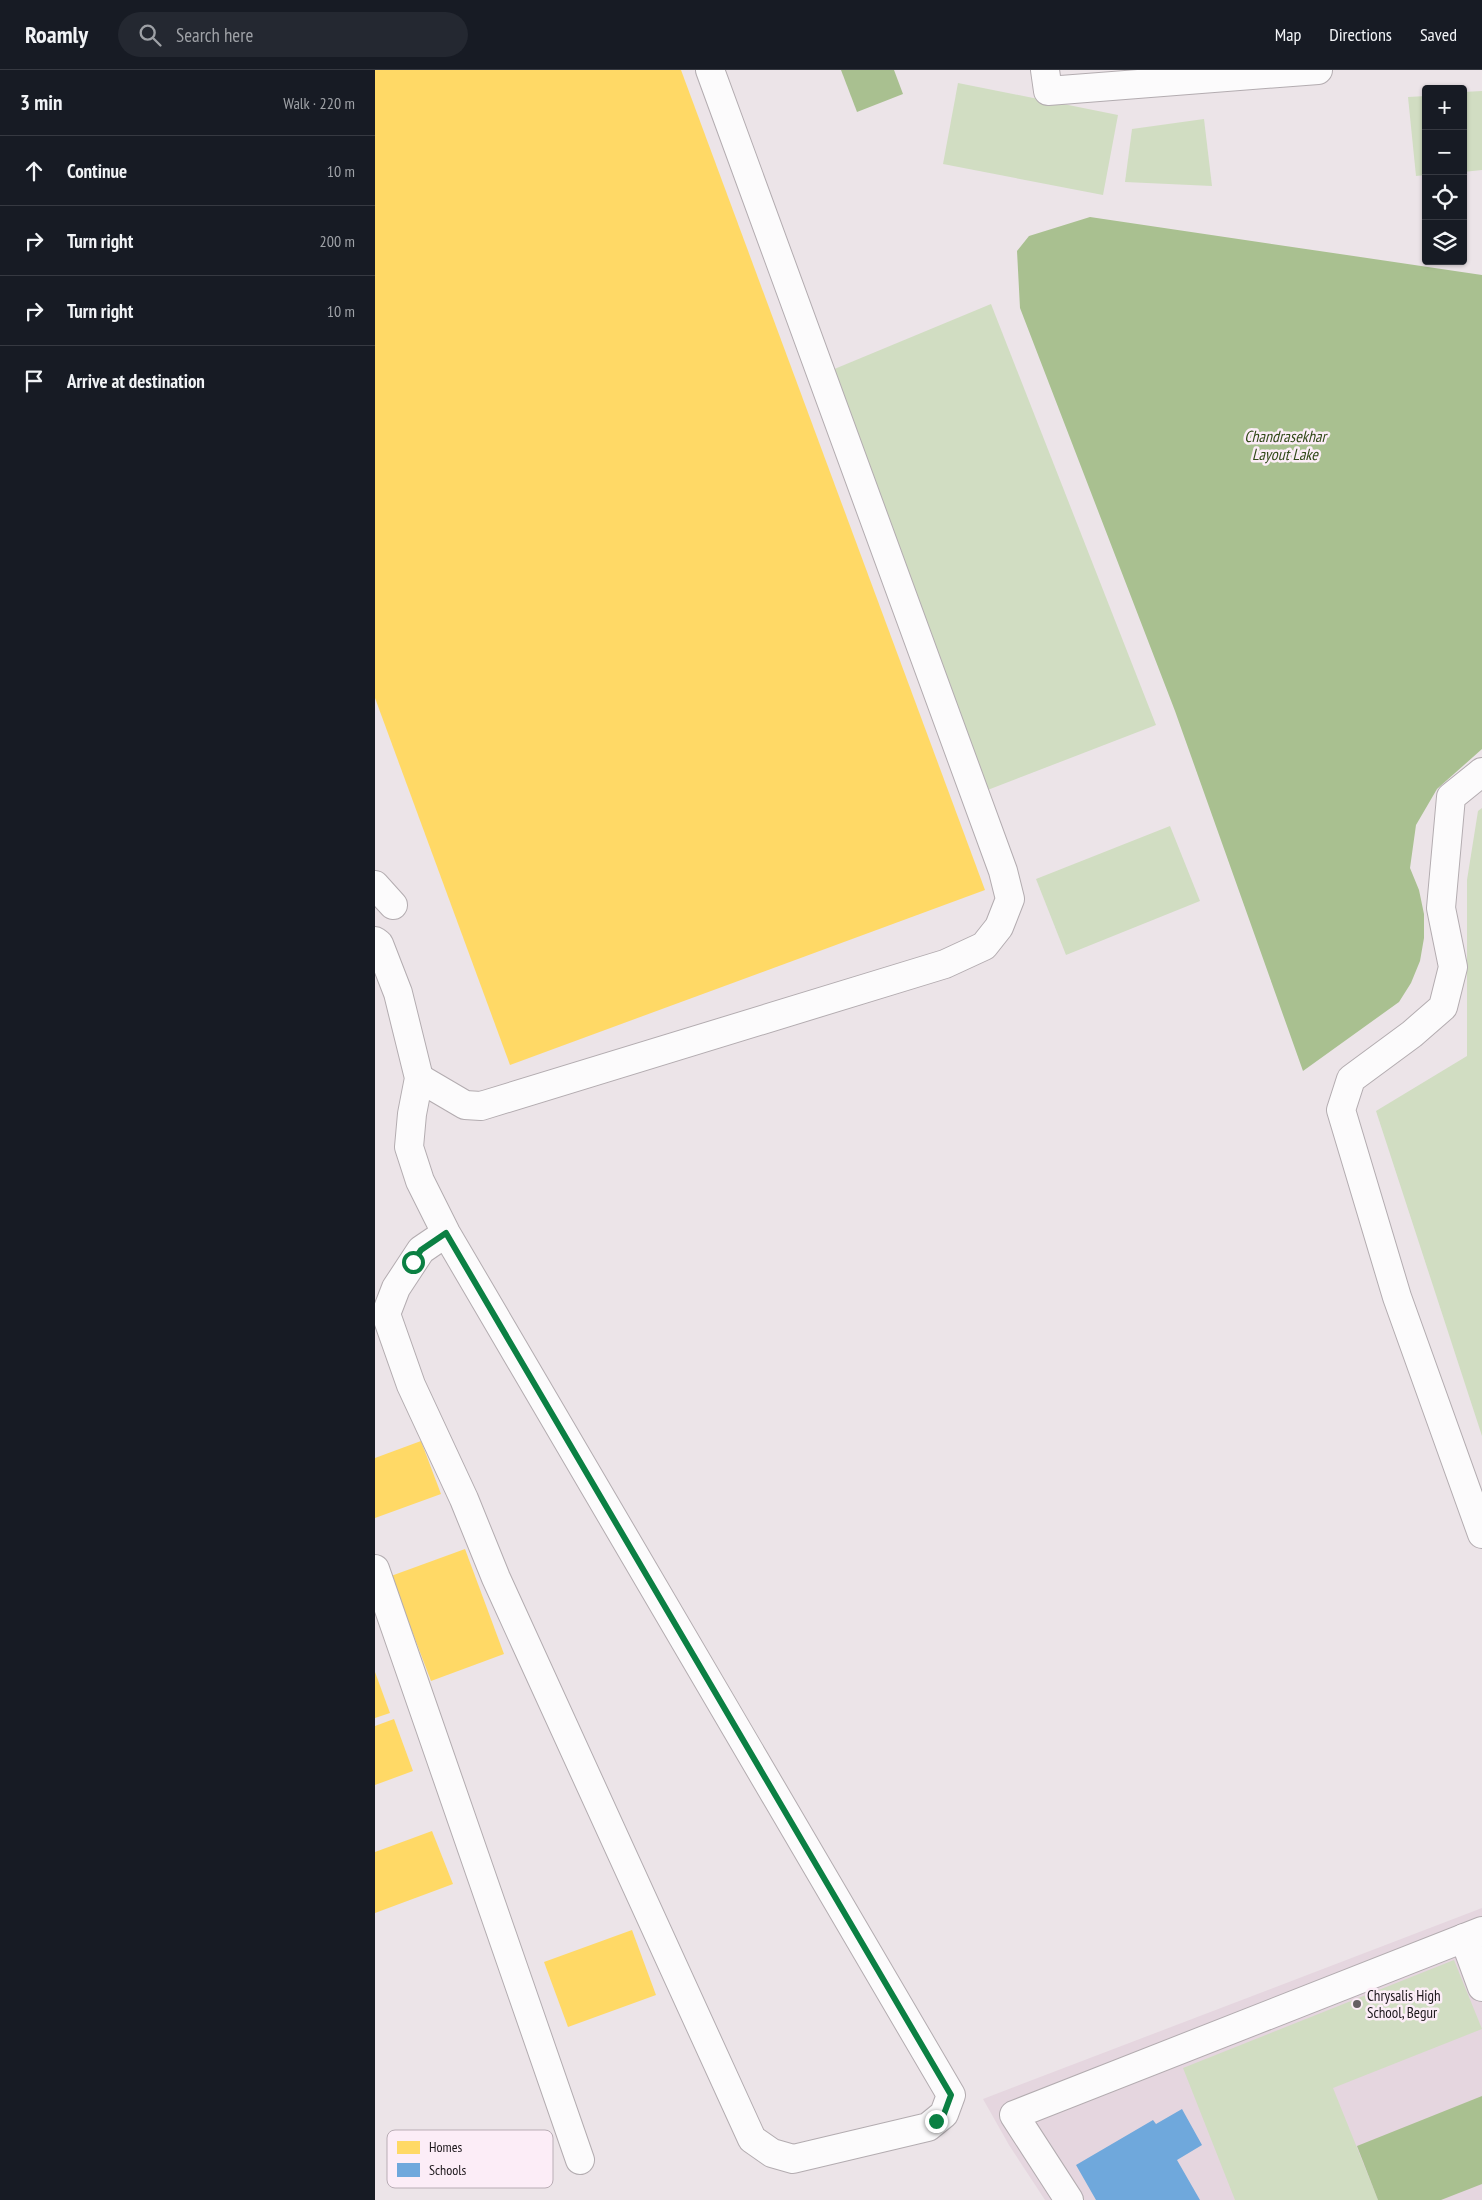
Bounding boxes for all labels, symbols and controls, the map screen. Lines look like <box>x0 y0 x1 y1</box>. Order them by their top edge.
search box <box>118 12 468 57</box>
text: Roamly <box>25 19 88 50</box>
icon: search <box>136 21 164 49</box>
text: Search here <box>176 23 253 47</box>
text: Map <box>1275 23 1301 46</box>
text: Directions <box>1329 23 1392 46</box>
text: Saved <box>1420 23 1457 46</box>
map controls <box>1422 85 1467 265</box>
button: + <box>1422 85 1467 130</box>
text: 3 min <box>20 89 62 116</box>
text: Walk · 220 m <box>283 93 355 113</box>
button: − <box>1422 130 1467 175</box>
icon: ahead <box>20 157 48 185</box>
text: Continue <box>67 159 127 183</box>
text: 10 m <box>327 161 355 181</box>
button: locate <box>1422 175 1467 220</box>
button: layers <box>1422 220 1467 265</box>
icon: right <box>20 227 48 255</box>
text: Turn right <box>67 229 133 253</box>
text: 200 m <box>320 231 355 251</box>
icon: right <box>20 297 48 325</box>
text: Turn right <box>67 299 133 323</box>
text: 10 m <box>327 301 355 321</box>
icon: arrive <box>20 367 48 395</box>
text: Arrive at destination <box>67 369 205 393</box>
water label: Chandrasekhar Layout Lake <box>1244 426 1328 464</box>
route start <box>402 1251 425 1274</box>
place label: Chrysalis High School, Begur <box>1367 1986 1441 2022</box>
marker: Chrysalis High School, Begur <box>1351 1998 1363 2010</box>
route end <box>925 2110 948 2133</box>
legend <box>387 2130 553 2188</box>
text: Homes <box>429 2138 462 2156</box>
text: Schools <box>429 2161 466 2179</box>

